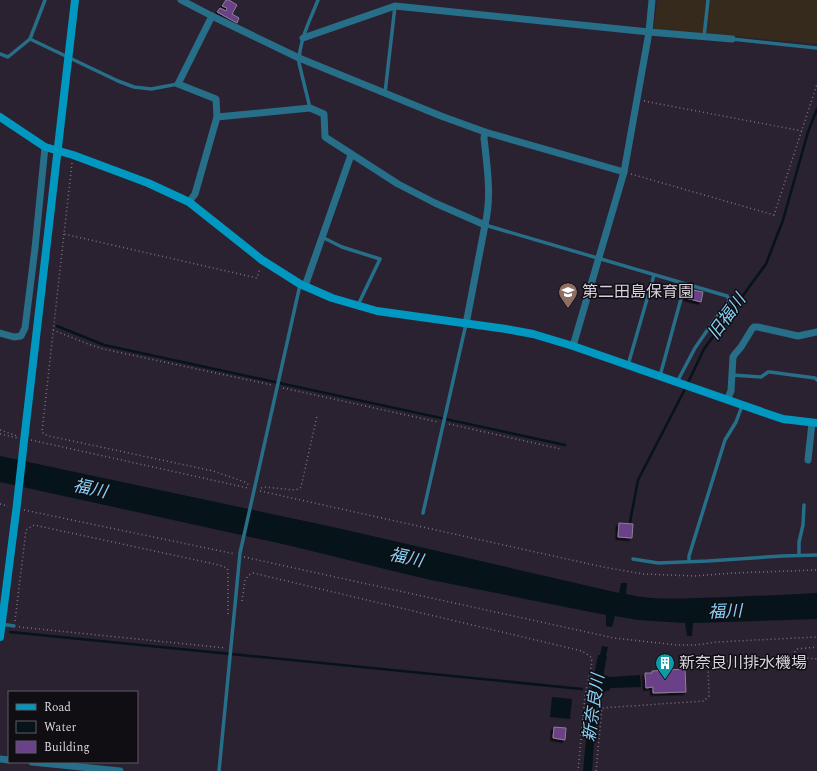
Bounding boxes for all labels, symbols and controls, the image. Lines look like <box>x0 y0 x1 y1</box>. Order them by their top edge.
place label: 第二田島保育園 <box>582 280 694 304</box>
school or university icon: 第二田島保育園 <box>557 281 579 309</box>
water label: 旧福川 <box>701 287 754 345</box>
water label: 福川 <box>71 473 111 506</box>
water label: 福川 <box>387 542 427 575</box>
water label: 福川 <box>708 598 744 626</box>
place label: 新奈良川排水機場 <box>679 651 807 675</box>
building icon: 新奈良川排水機場 <box>654 652 676 680</box>
water label: 新奈良川 <box>576 671 612 743</box>
legend <box>8 691 138 763</box>
text: Road <box>44 698 71 717</box>
text: Water <box>44 718 76 737</box>
text: Building <box>44 738 90 757</box>

